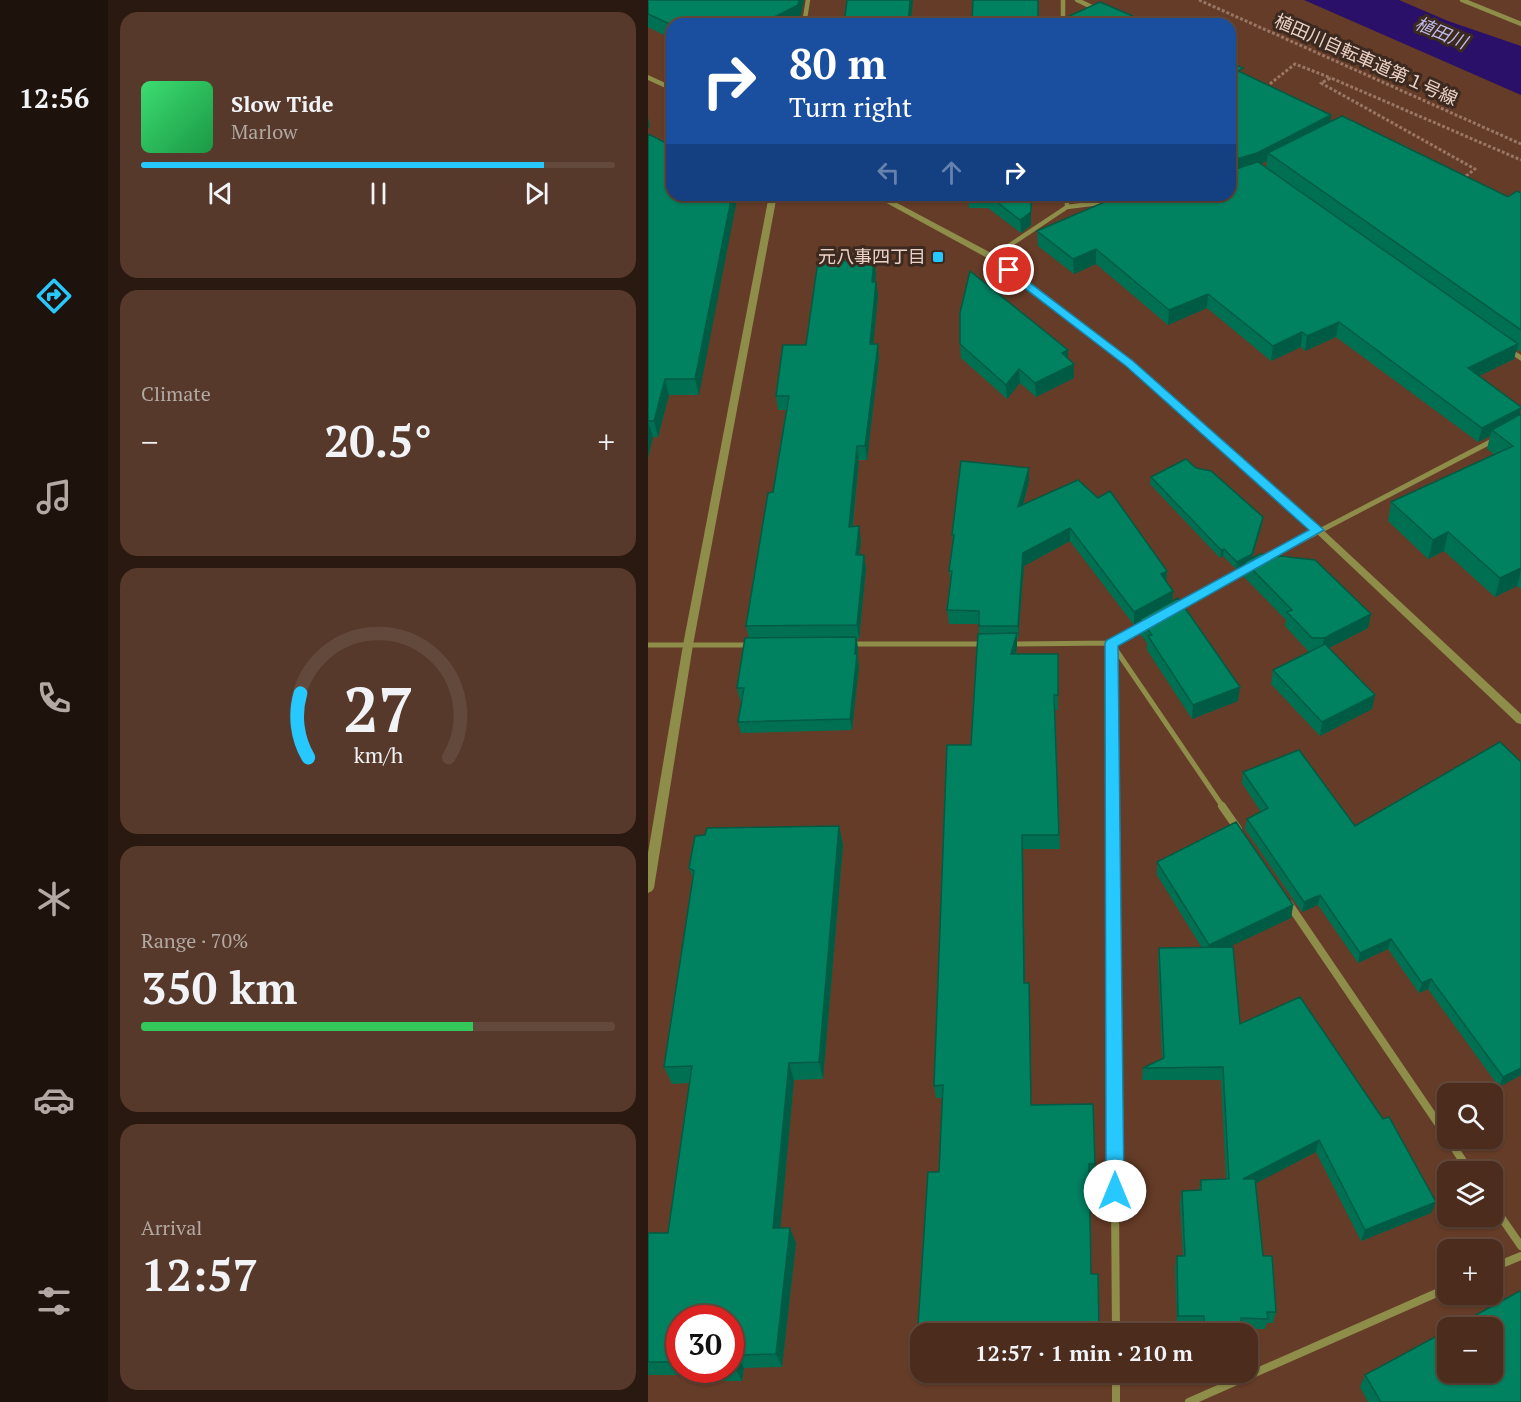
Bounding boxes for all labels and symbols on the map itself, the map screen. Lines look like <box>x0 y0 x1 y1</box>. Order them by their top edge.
street label: 植田川自転車道第１号線 <box>1271 8 1462 110</box>
water label: 植田川 <box>1412 10 1473 54</box>
place label: 元八事四丁目 <box>818 244 926 268</box>
pin <box>983 244 1034 295</box>
marker: 元八事四丁目 <box>931 250 945 264</box>
position arrow <box>1083 1159 1147 1223</box>
speed limit sign: 30 <box>666 1305 744 1383</box>

